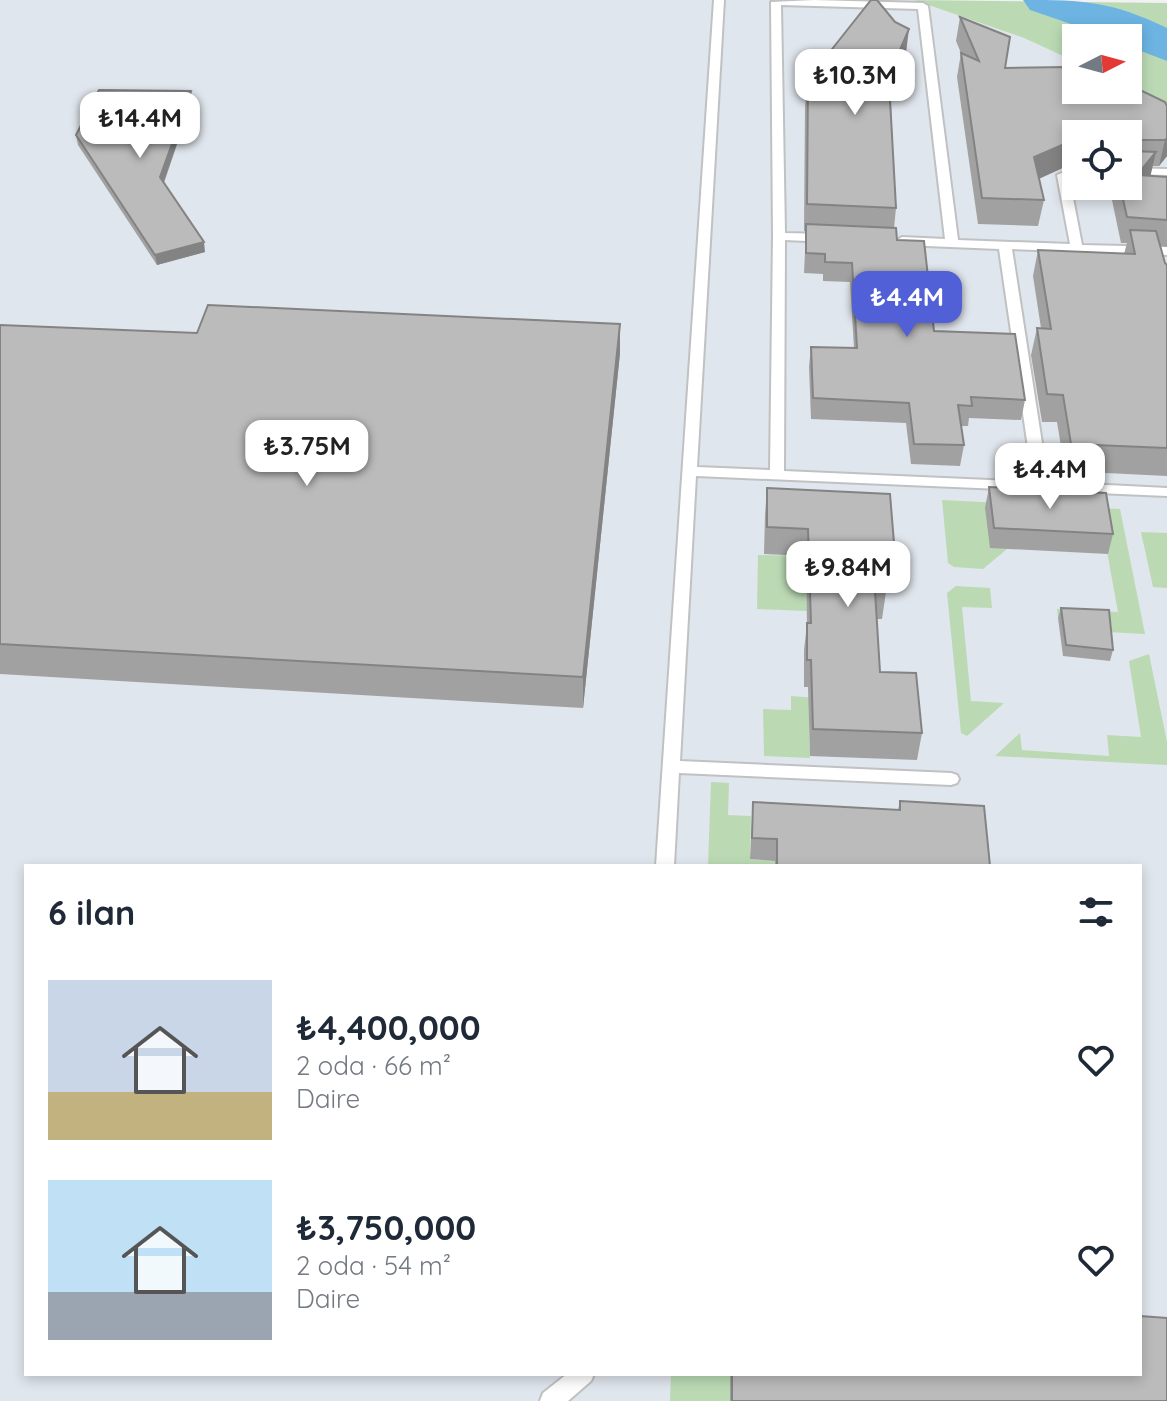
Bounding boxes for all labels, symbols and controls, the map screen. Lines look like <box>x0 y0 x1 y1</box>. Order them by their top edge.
north arrow <box>1062 24 1142 104</box>
map controls <box>1062 24 1142 200</box>
pin: ₺10.3M <box>790 49 920 117</box>
text: ₺10.3M <box>813 58 897 91</box>
pin: ₺14.4M <box>75 92 205 160</box>
text: ₺14.4M <box>98 101 182 134</box>
button: locate <box>1062 120 1142 200</box>
pin: ₺4.4M <box>851 271 963 339</box>
text: ₺4.4M <box>870 280 944 313</box>
pin: ₺3.75M <box>242 420 372 488</box>
text: ₺3.75M <box>263 429 351 462</box>
pin: ₺4.4M <box>994 443 1106 511</box>
text: ₺4.4M <box>1013 452 1087 485</box>
pin: ₺9.84M <box>783 541 913 609</box>
text: ₺9.84M <box>804 550 892 583</box>
icon: filters <box>1074 890 1118 934</box>
text: 6 ilan <box>48 891 135 934</box>
text: ₺4,400,000 <box>296 1006 481 1049</box>
icon: home <box>112 1012 208 1108</box>
icon: heart <box>1074 1038 1118 1082</box>
text: 2 oda · 66 m² <box>296 1049 451 1082</box>
text: Daire <box>296 1082 360 1115</box>
text: ₺3,750,000 <box>296 1206 476 1249</box>
icon: home <box>112 1212 208 1308</box>
icon: heart <box>1074 1238 1118 1282</box>
text: 2 oda · 54 m² <box>296 1249 451 1282</box>
text: Daire <box>296 1282 360 1315</box>

